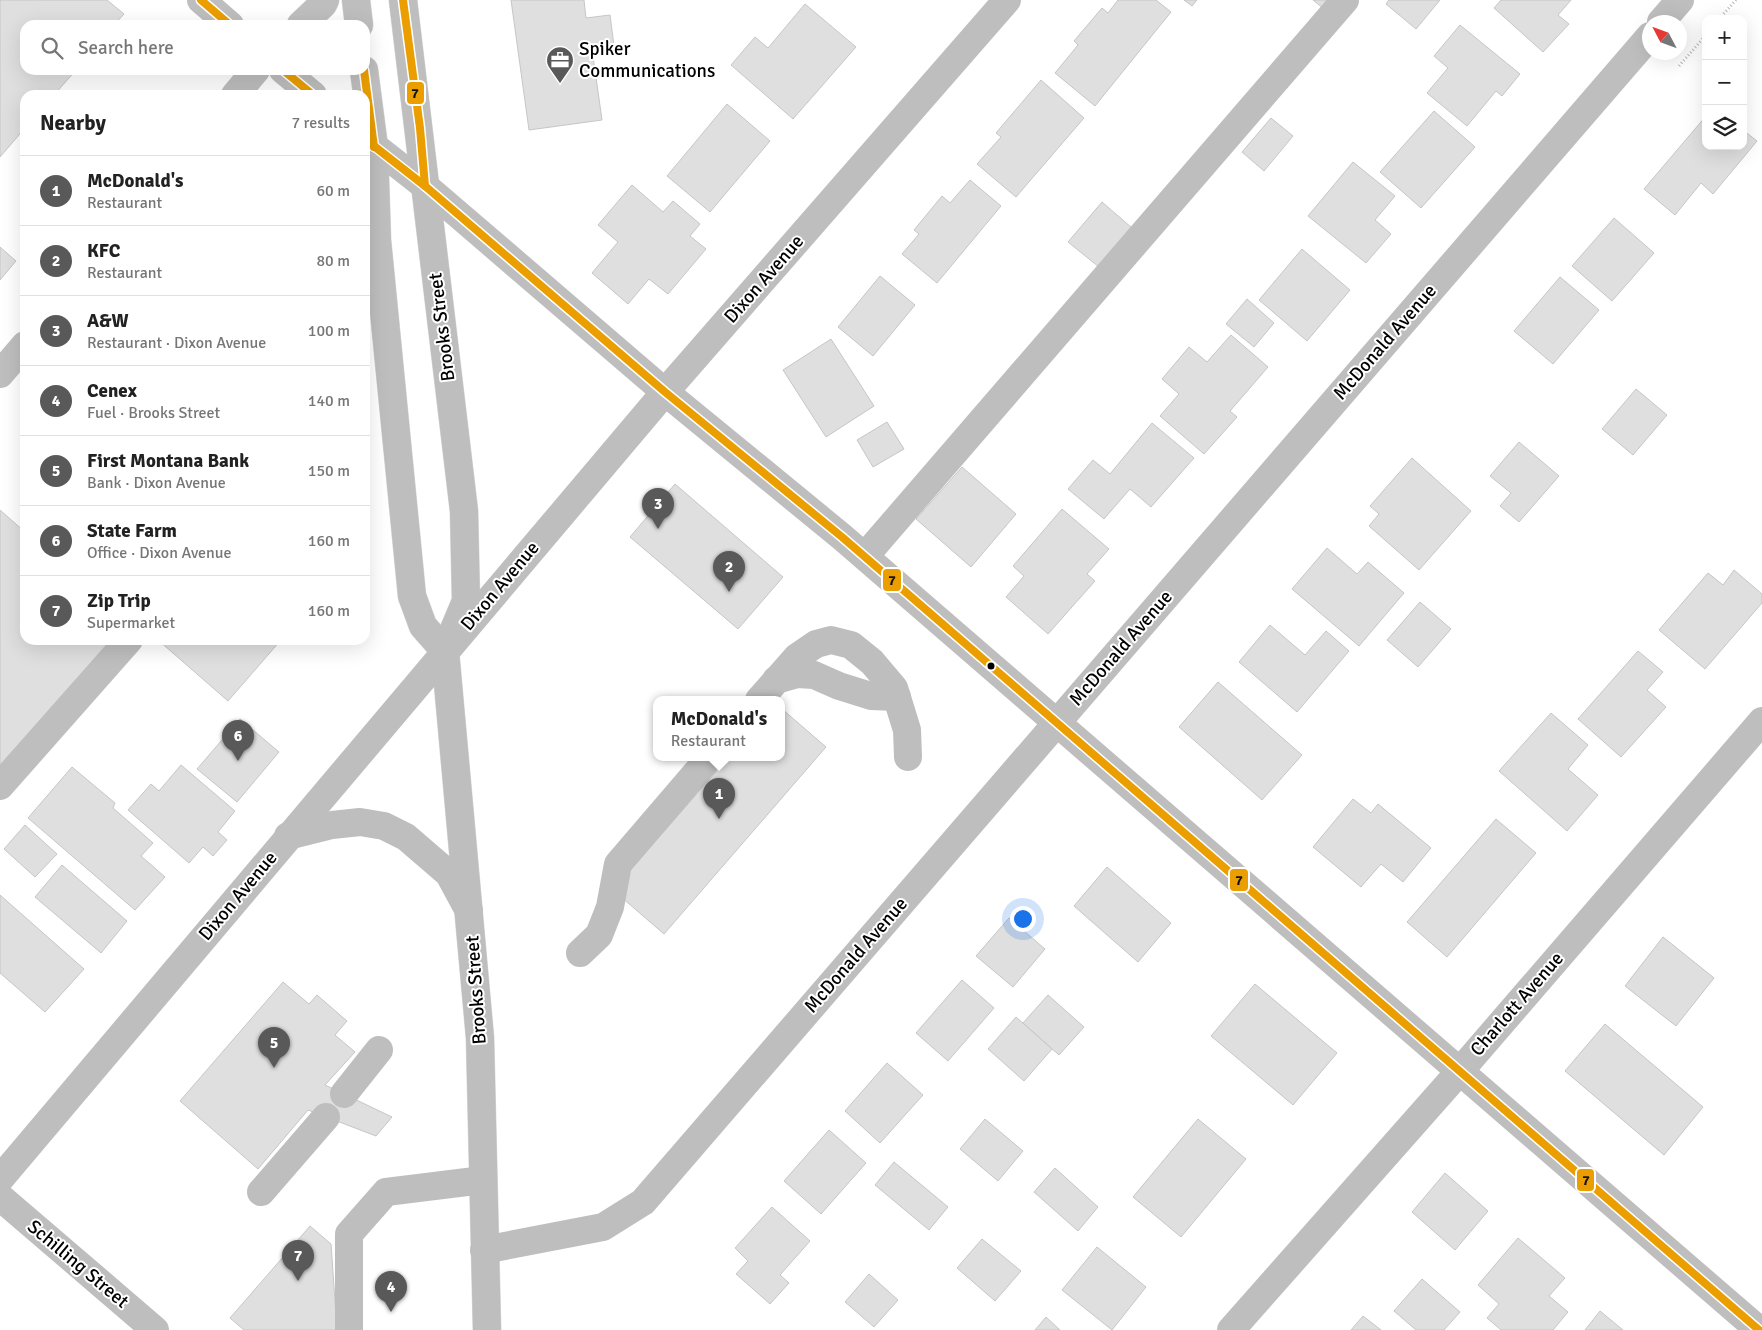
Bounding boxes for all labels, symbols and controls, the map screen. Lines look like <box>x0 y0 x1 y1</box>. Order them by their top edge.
north arrow <box>1642 15 1687 60</box>
map controls <box>1702 15 1747 150</box>
button: + <box>1702 15 1747 60</box>
search box <box>20 20 370 75</box>
icon: search <box>38 34 66 62</box>
text: Search here <box>78 36 174 60</box>
place label: Spiker Communications <box>579 37 715 83</box>
office icon: Spiker Communications <box>545 45 575 84</box>
button: − <box>1702 60 1747 105</box>
line badge: 7 <box>406 81 425 105</box>
text: 7 <box>411 85 419 102</box>
button: layers <box>1702 105 1747 150</box>
text: Nearby <box>40 110 106 136</box>
text: 7 results <box>291 113 350 133</box>
text: McDonald's <box>87 169 183 193</box>
text: 1 <box>52 181 60 201</box>
text: 60 m <box>316 181 350 201</box>
text: Restaurant <box>87 193 162 213</box>
street label: Dixon Avenue <box>719 230 809 328</box>
text: KFC <box>87 239 120 263</box>
text: 2 <box>52 251 60 271</box>
text: 80 m <box>316 251 350 271</box>
text: Restaurant <box>87 263 162 283</box>
street label: Brooks Street <box>423 271 461 383</box>
street label: McDonald Avenue <box>1328 279 1442 405</box>
text: A&W <box>87 309 129 333</box>
text: 3 <box>52 321 60 341</box>
text: 100 m <box>308 321 350 341</box>
text: Restaurant · Dixon Avenue <box>87 333 266 353</box>
text: Cenex <box>87 379 137 403</box>
text: 4 <box>52 391 60 411</box>
text: 140 m <box>308 391 350 411</box>
text: Fuel · Brooks Street <box>87 403 220 423</box>
text: First Montana Bank <box>87 449 249 473</box>
text: 5 <box>52 461 60 481</box>
text: 150 m <box>308 461 350 481</box>
text: Bank · Dixon Avenue <box>87 473 226 493</box>
pin: 3 <box>642 488 674 529</box>
text: State Farm <box>87 519 177 543</box>
text: 6 <box>52 531 60 551</box>
text: 160 m <box>308 531 350 551</box>
street label: Dixon Avenue <box>456 536 544 636</box>
text: Office · Dixon Avenue <box>87 543 231 563</box>
pin: 2 <box>713 551 745 592</box>
line badge: 7 <box>882 568 902 592</box>
text: 7 <box>888 572 896 589</box>
street label: McDonald Avenue <box>1064 585 1178 711</box>
text: Zip Trip <box>87 589 151 613</box>
text: 7 <box>52 601 60 621</box>
text: 160 m <box>308 601 350 621</box>
text: Supermarket <box>87 613 175 633</box>
unlabelled marker <box>986 661 996 671</box>
popup <box>653 696 785 761</box>
text: McDonald's <box>671 707 767 731</box>
pin: 6 <box>222 720 254 761</box>
text: Restaurant <box>671 731 746 751</box>
pin: 1 <box>703 778 735 819</box>
street label: Dixon Avenue <box>194 846 282 946</box>
line badge: 7 <box>1229 868 1249 892</box>
text: 7 <box>1235 872 1243 889</box>
street label: McDonald Avenue <box>799 892 913 1018</box>
your location <box>1010 906 1036 932</box>
street label: Brooks Street <box>460 934 492 1045</box>
street label: Charlott Avenue <box>1465 947 1569 1061</box>
pin: 5 <box>258 1027 290 1068</box>
line badge: 7 <box>1576 1168 1595 1192</box>
text: 7 <box>1582 1172 1590 1189</box>
street label: Schilling Street <box>22 1215 134 1314</box>
pin: 7 <box>282 1240 314 1281</box>
pin: 4 <box>375 1271 407 1312</box>

